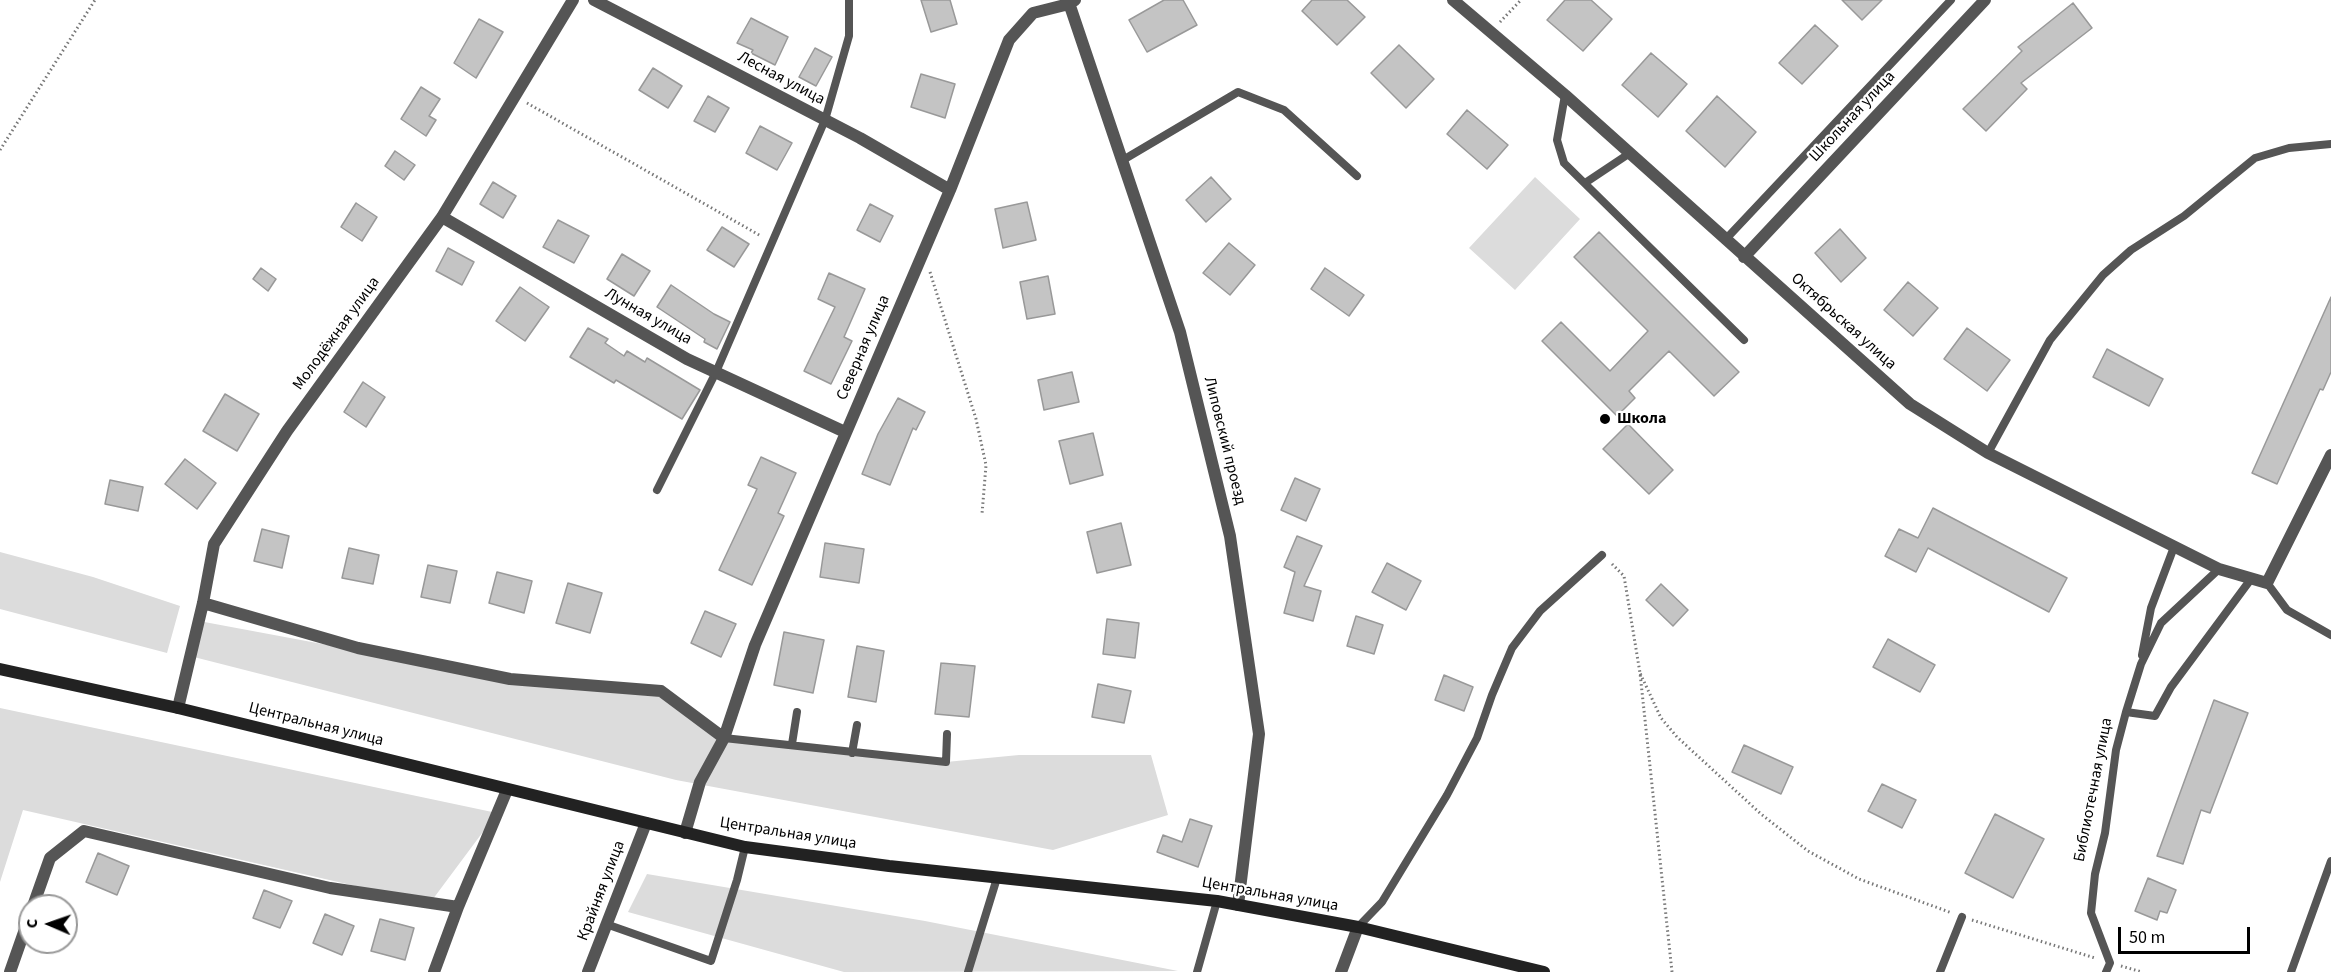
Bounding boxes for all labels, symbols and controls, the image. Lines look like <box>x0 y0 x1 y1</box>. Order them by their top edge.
street label: Лесная улица <box>734 48 828 110</box>
street label: Школьная улица <box>1806 68 1900 166</box>
street label: Октябрьская улица <box>1786 270 1900 374</box>
street label: Молодёжная улица <box>289 274 385 394</box>
street label: Лунная улица <box>601 284 695 350</box>
street label: Северная улица <box>833 292 895 404</box>
street label: Липовский проезд <box>1199 375 1249 507</box>
place label: Школа <box>1617 409 1666 429</box>
marker: Школа <box>1598 412 1612 426</box>
street label: Центральная улица <box>247 699 385 751</box>
street label: Библиотечная улица <box>2071 716 2117 864</box>
street label: Центральная улица <box>718 814 858 854</box>
street label: Крайняя улица <box>574 838 630 944</box>
street label: Центральная улица <box>1200 874 1340 916</box>
north arrow <box>18 894 78 954</box>
scale bar <box>2121 915 2253 953</box>
text: С <box>21 918 43 928</box>
text: 50 m <box>2129 925 2165 950</box>

